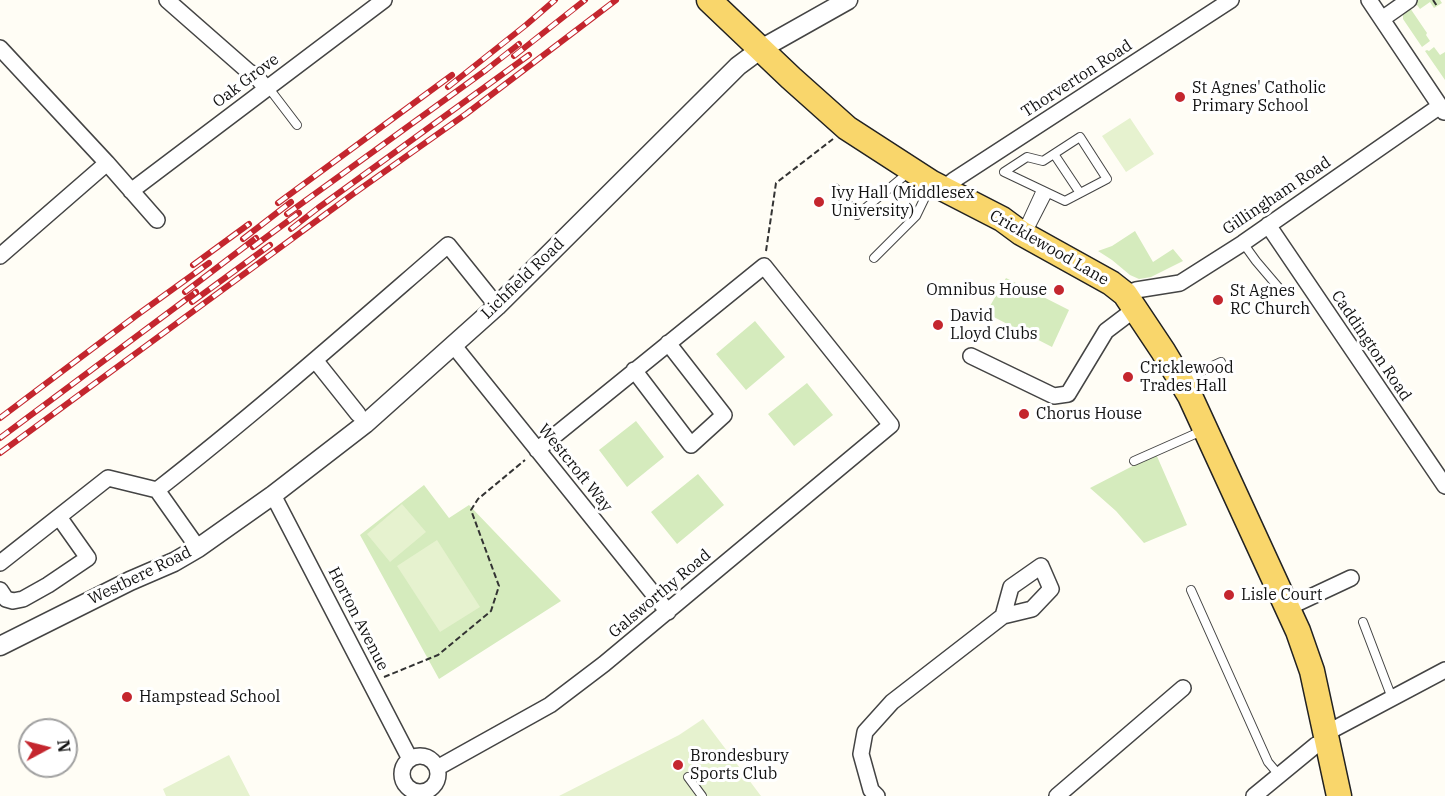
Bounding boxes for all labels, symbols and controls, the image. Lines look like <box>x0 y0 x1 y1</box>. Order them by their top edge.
street label: Thorverton Road <box>1018 36 1136 122</box>
street label: Oak Grove <box>209 50 283 112</box>
place label: St Agnes' Catholic Primary School <box>1192 78 1326 116</box>
marker: St Agnes' Catholic Primary School <box>1173 90 1187 104</box>
street label: Gillingham Road <box>1219 153 1335 239</box>
place label: Ivy Hall (Middlesex University) <box>831 183 975 221</box>
marker: Ivy Hall (Middlesex University) <box>812 195 826 209</box>
street label: Cricklewood Lane <box>986 206 1112 290</box>
street label: Lichfield Road <box>478 235 568 323</box>
place label: Omnibus House <box>926 280 1047 300</box>
place label: St Agnes RC Church <box>1230 281 1310 319</box>
marker: Omnibus House <box>1052 283 1066 297</box>
street label: Caddington Road <box>1327 287 1415 405</box>
marker: St Agnes RC Church <box>1211 293 1225 307</box>
place label: David Lloyd Clubs <box>950 306 1038 344</box>
marker: David Lloyd Clubs <box>931 318 945 332</box>
place label: Cricklewood Trades Hall <box>1140 358 1234 396</box>
marker: Cricklewood Trades Hall <box>1121 370 1135 384</box>
place label: Chorus House <box>1036 404 1142 424</box>
marker: Chorus House <box>1017 407 1031 421</box>
street label: Westcroft Way <box>534 420 616 516</box>
street label: Westbere Road <box>85 543 195 609</box>
street label: Galsworthy Road <box>605 546 715 642</box>
street label: Horton Avenue <box>324 564 392 674</box>
place label: Lisle Court <box>1241 585 1322 605</box>
marker: Lisle Court <box>1222 588 1236 602</box>
place label: Hampstead School <box>139 687 280 707</box>
marker: Hampstead School <box>120 690 134 704</box>
north arrow <box>18 718 78 778</box>
text: N <box>53 739 75 754</box>
place label: Brondesbury Sports Club <box>690 746 789 784</box>
marker: Brondesbury Sports Club <box>671 758 685 772</box>

